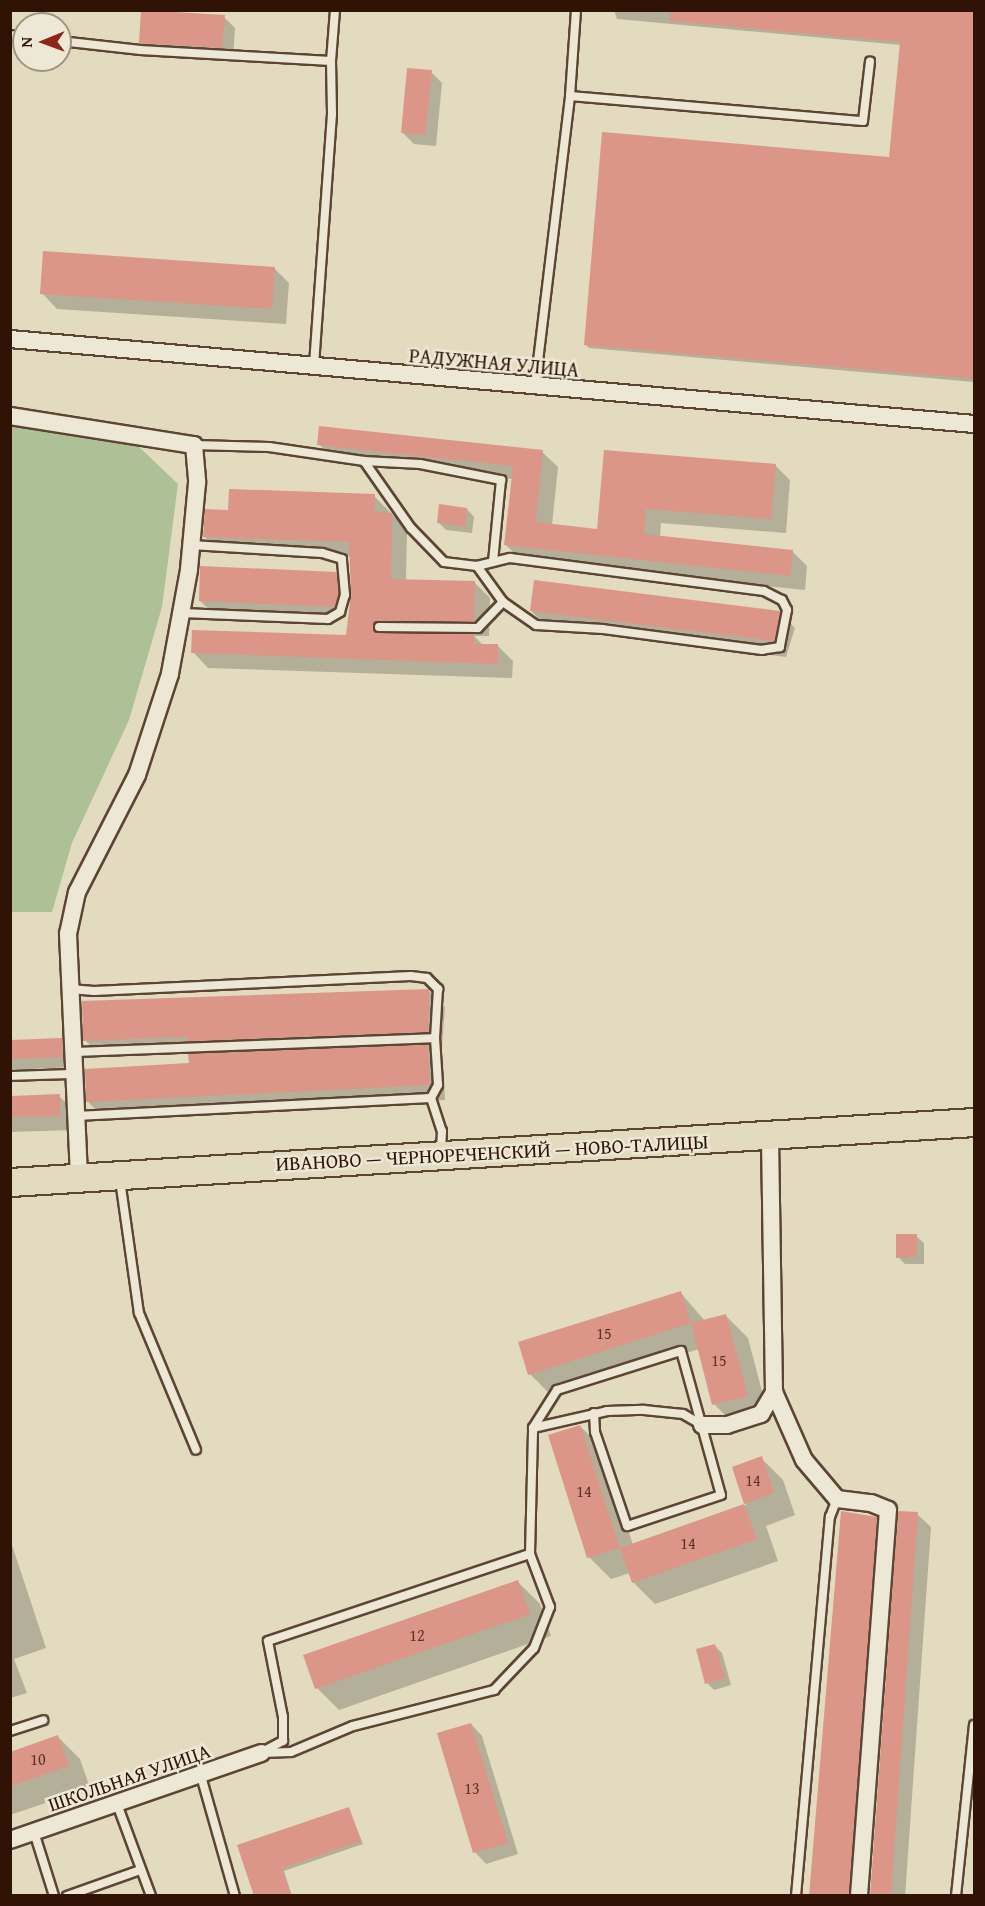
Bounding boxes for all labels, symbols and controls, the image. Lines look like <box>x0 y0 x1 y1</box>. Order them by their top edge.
north arrow <box>12 12 72 72</box>
text: N <box>14 37 38 48</box>
street label: РАДУЖНАЯ УЛИЦА <box>408 343 580 381</box>
street label: ИВАНОВО — ЧЕРНОРЕЧЕНСКИЙ — НОВО-ТАЛИЦЫ <box>275 1129 709 1175</box>
house number: 15 <box>596 1323 612 1343</box>
house number: 15 <box>711 1350 727 1370</box>
house number: 14 <box>745 1470 761 1490</box>
house number: 14 <box>576 1481 592 1501</box>
house number: 14 <box>680 1533 696 1553</box>
house number: 12 <box>409 1625 425 1645</box>
street label: ШКОЛЬНАЯ УЛИЦА <box>45 1738 213 1816</box>
house number: 10 <box>30 1749 46 1769</box>
house number: 13 <box>464 1778 480 1798</box>

